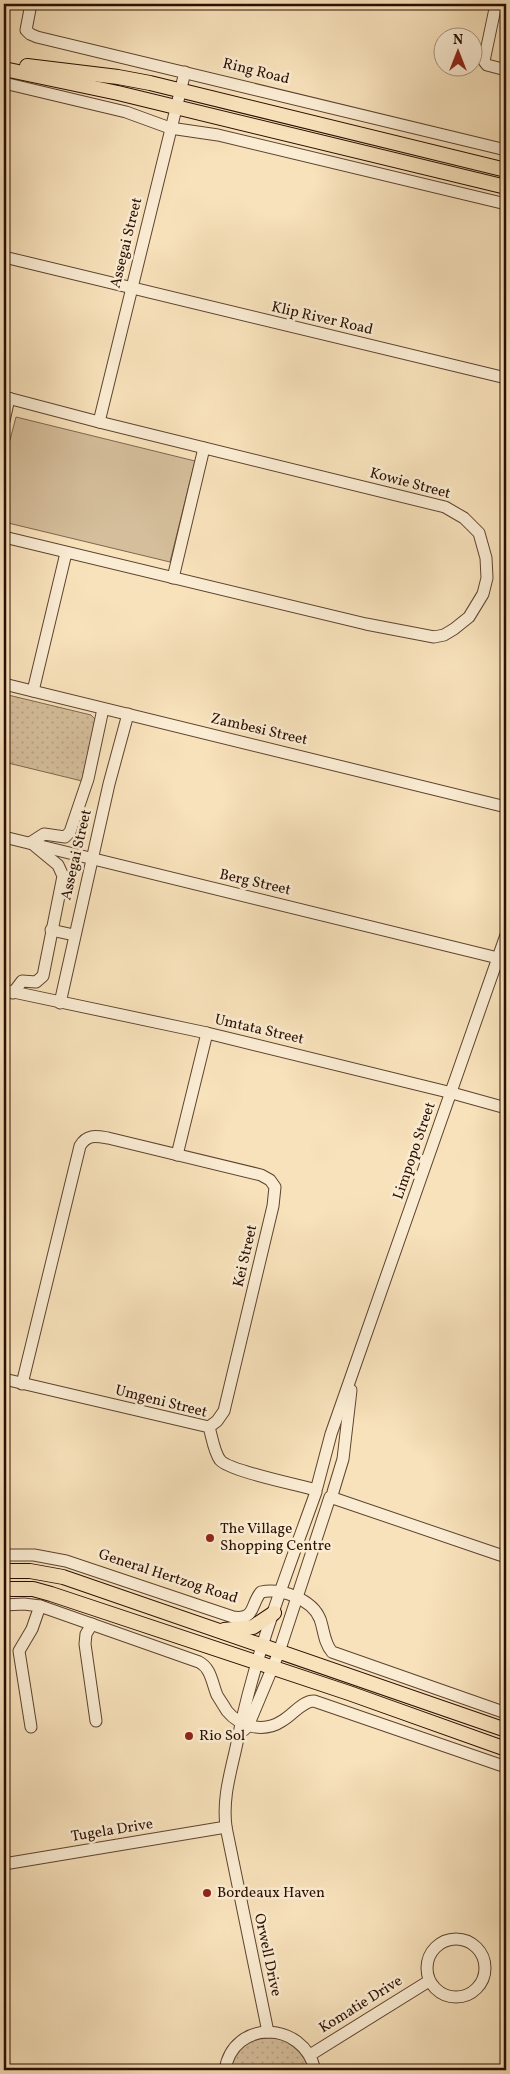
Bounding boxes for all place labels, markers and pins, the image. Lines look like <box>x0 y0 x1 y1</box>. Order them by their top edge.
place label: The Village Shopping Centre <box>220 1519 331 1557</box>
marker: The Village Shopping Centre <box>204 1532 216 1544</box>
place label: Rio Sol <box>199 1726 245 1747</box>
marker: Rio Sol <box>183 1730 195 1742</box>
place label: Bordeaux Haven <box>217 1883 325 1904</box>
marker: Bordeaux Haven <box>201 1887 213 1899</box>

